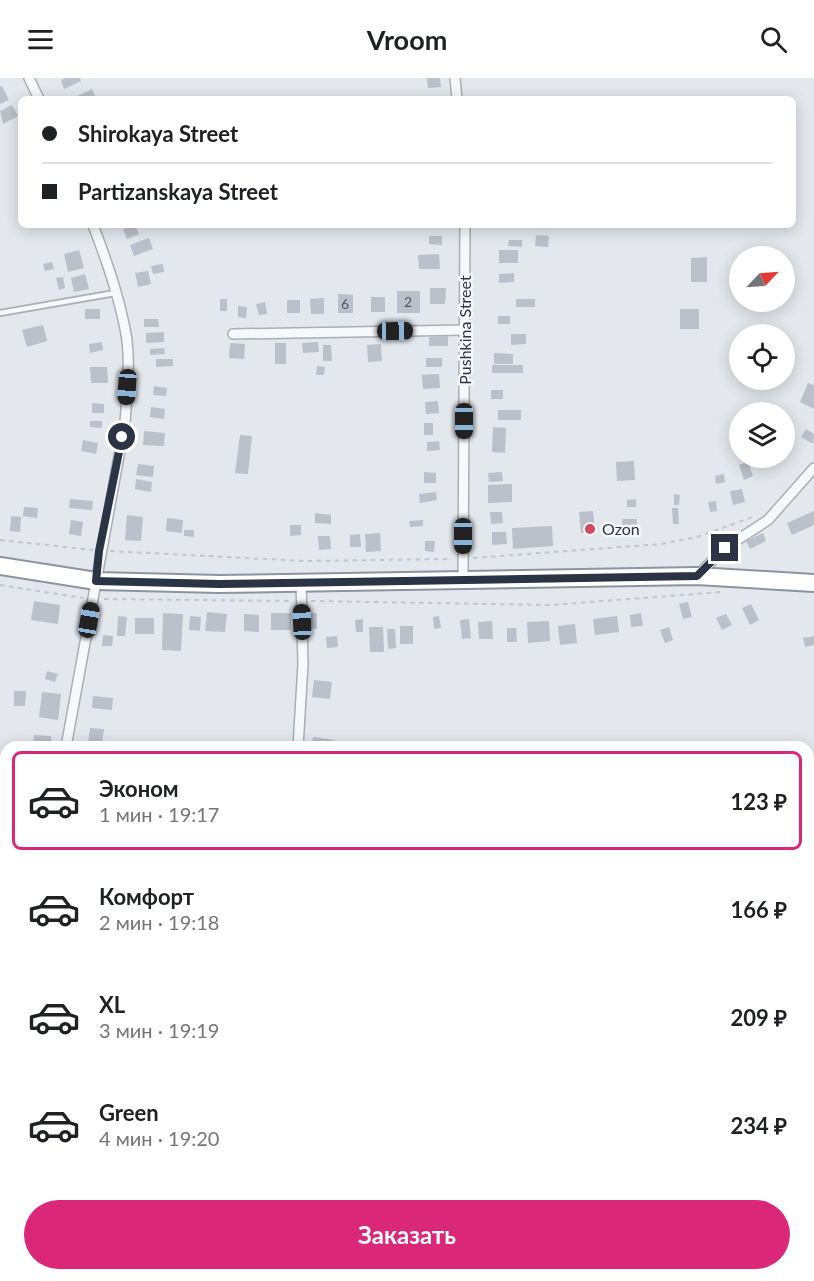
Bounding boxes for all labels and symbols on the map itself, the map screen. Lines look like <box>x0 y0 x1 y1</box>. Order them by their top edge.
north arrow <box>729 246 795 312</box>
street label: Pushkina Street <box>455 275 474 385</box>
house number: 2 <box>404 293 412 310</box>
house number: 6 <box>341 295 349 312</box>
car <box>377 322 413 340</box>
car <box>117 368 137 406</box>
car <box>455 403 473 439</box>
route start <box>108 423 135 450</box>
car <box>454 518 472 554</box>
place label: Ozon <box>602 519 640 538</box>
marker: Ozon <box>583 522 597 536</box>
route end <box>711 534 738 561</box>
car <box>77 601 101 639</box>
car <box>292 604 312 640</box>

